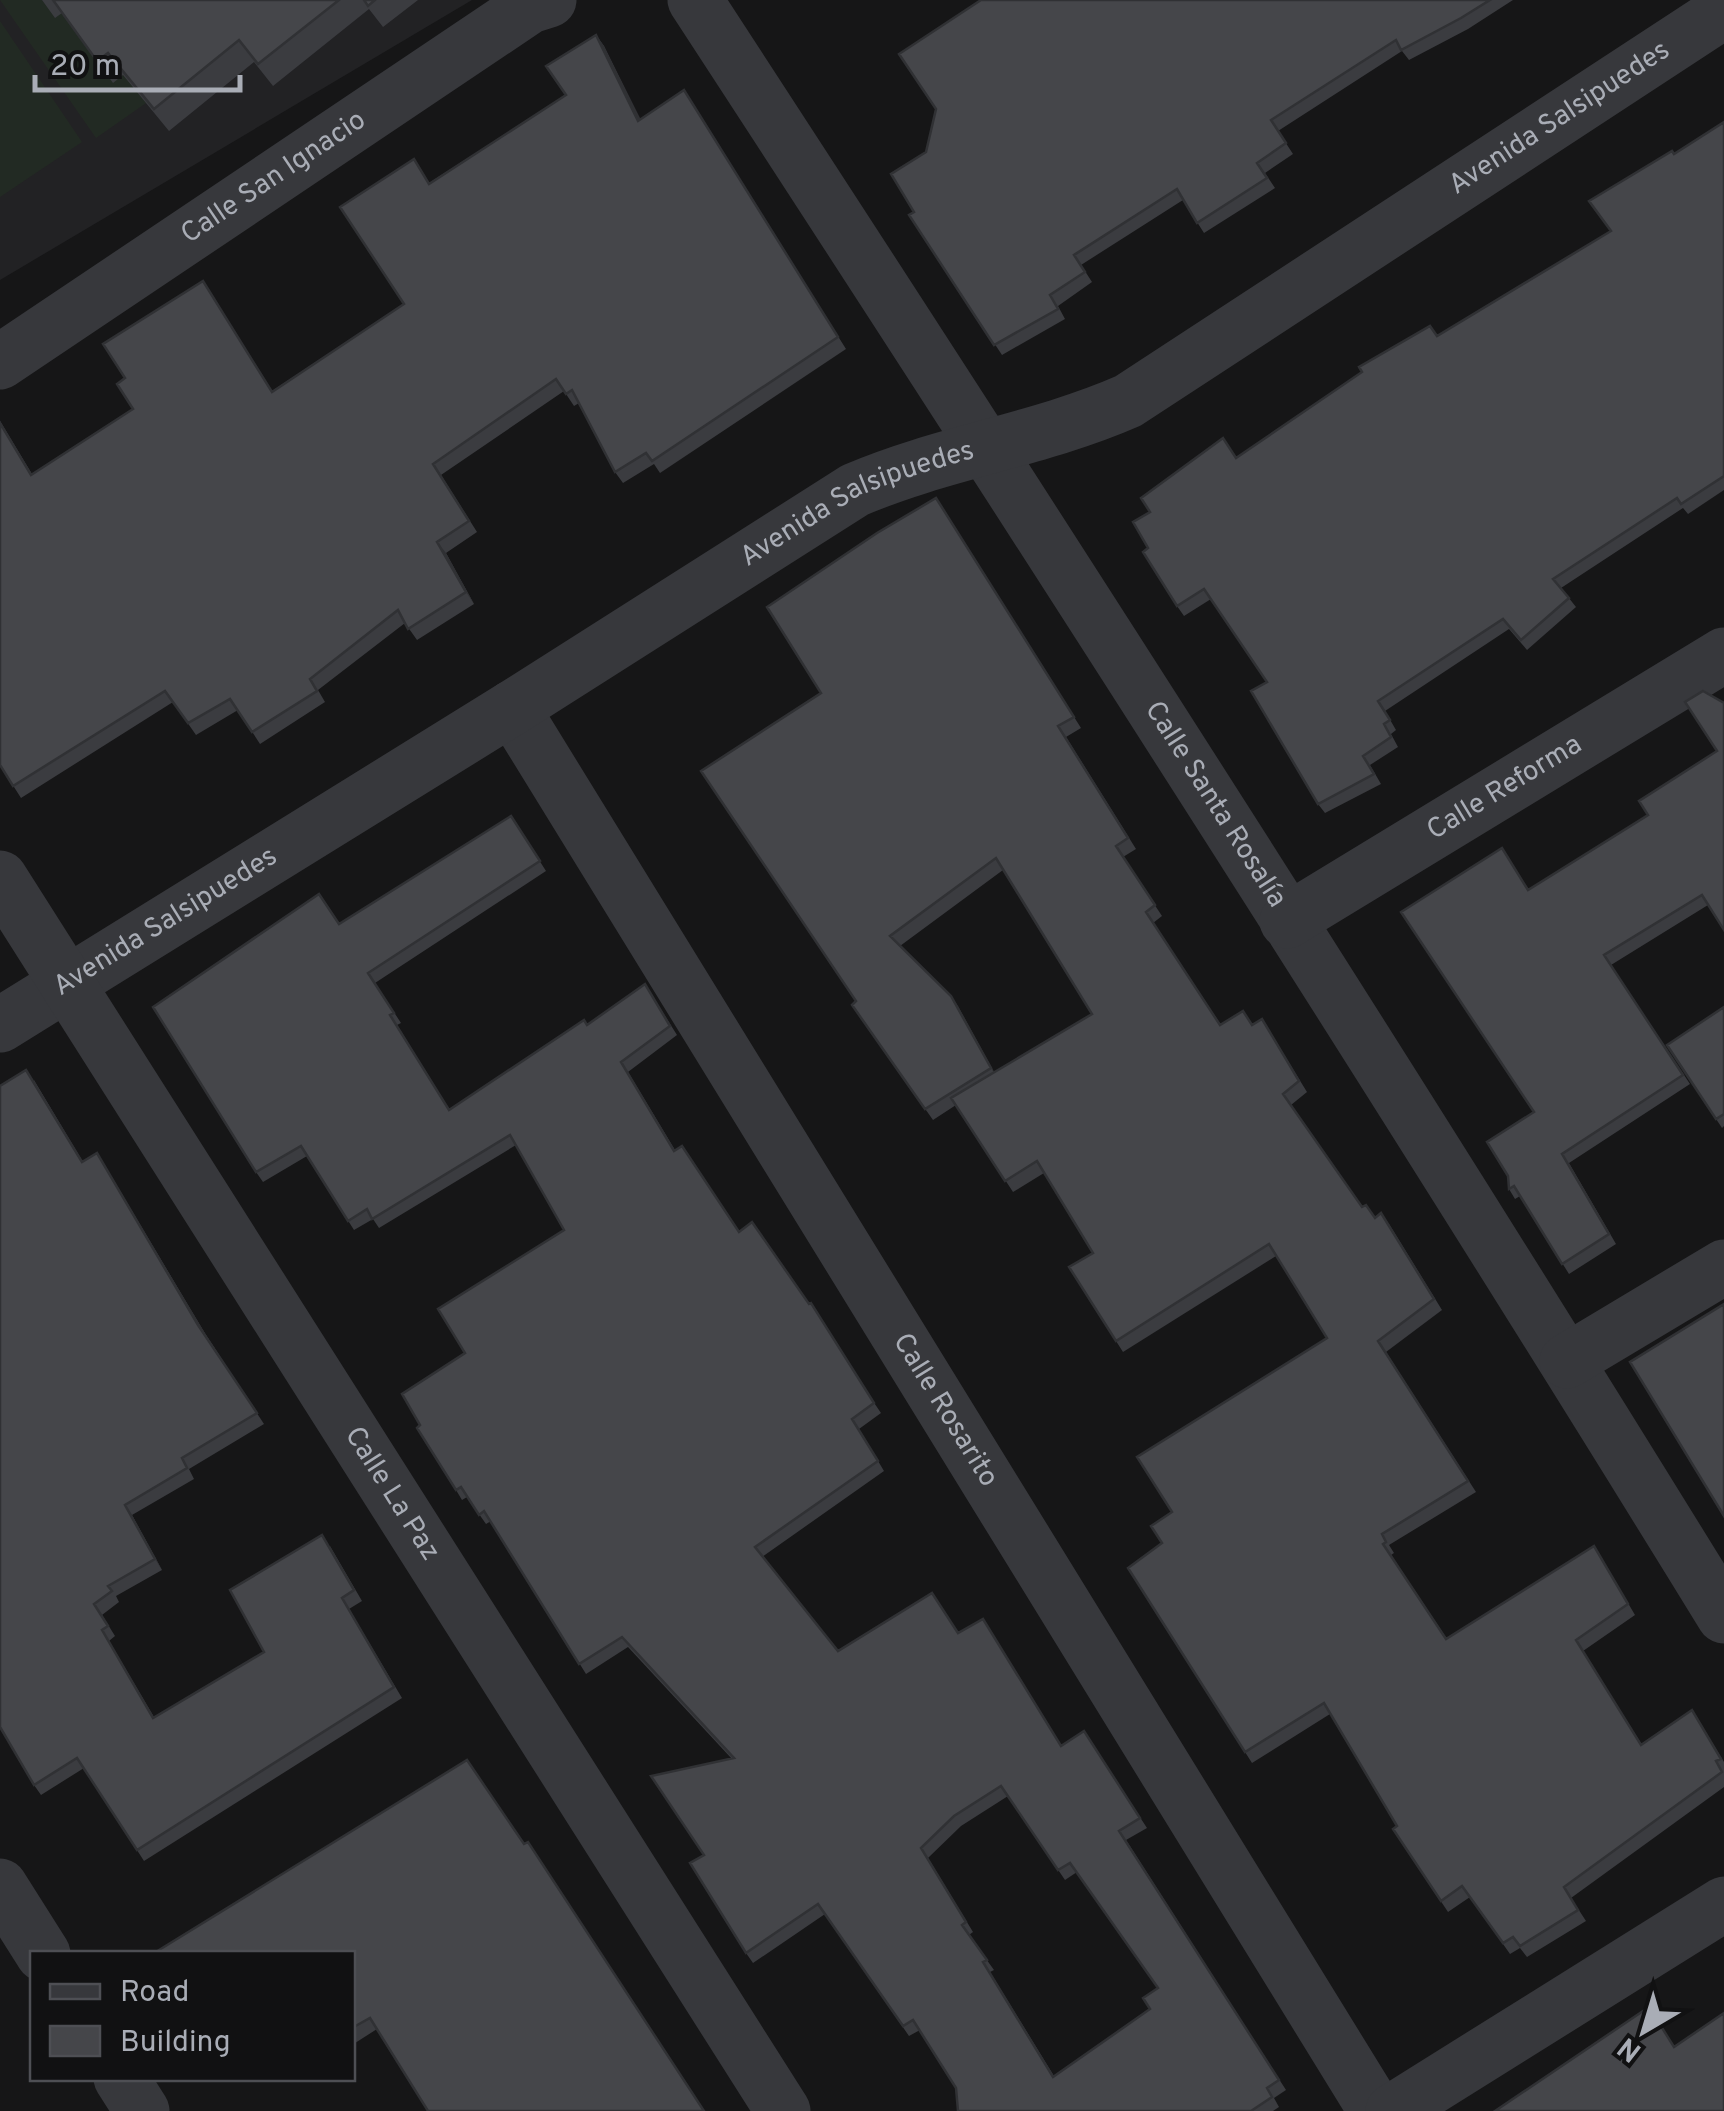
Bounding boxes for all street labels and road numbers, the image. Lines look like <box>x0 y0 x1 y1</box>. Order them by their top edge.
street label: Avenida Salsipuedes <box>1442 33 1677 204</box>
street label: Calle San Ignacio <box>175 103 373 253</box>
street label: Avenida Salsipuedes <box>734 433 978 576</box>
street label: Calle Santa Rosalía <box>1136 695 1294 915</box>
street label: Calle Reforma <box>1421 728 1589 849</box>
street label: Avenida Salsipuedes <box>47 839 285 1005</box>
street label: Calle Rosarito <box>884 1327 1006 1494</box>
street label: Calle La Paz <box>335 1420 447 1568</box>

